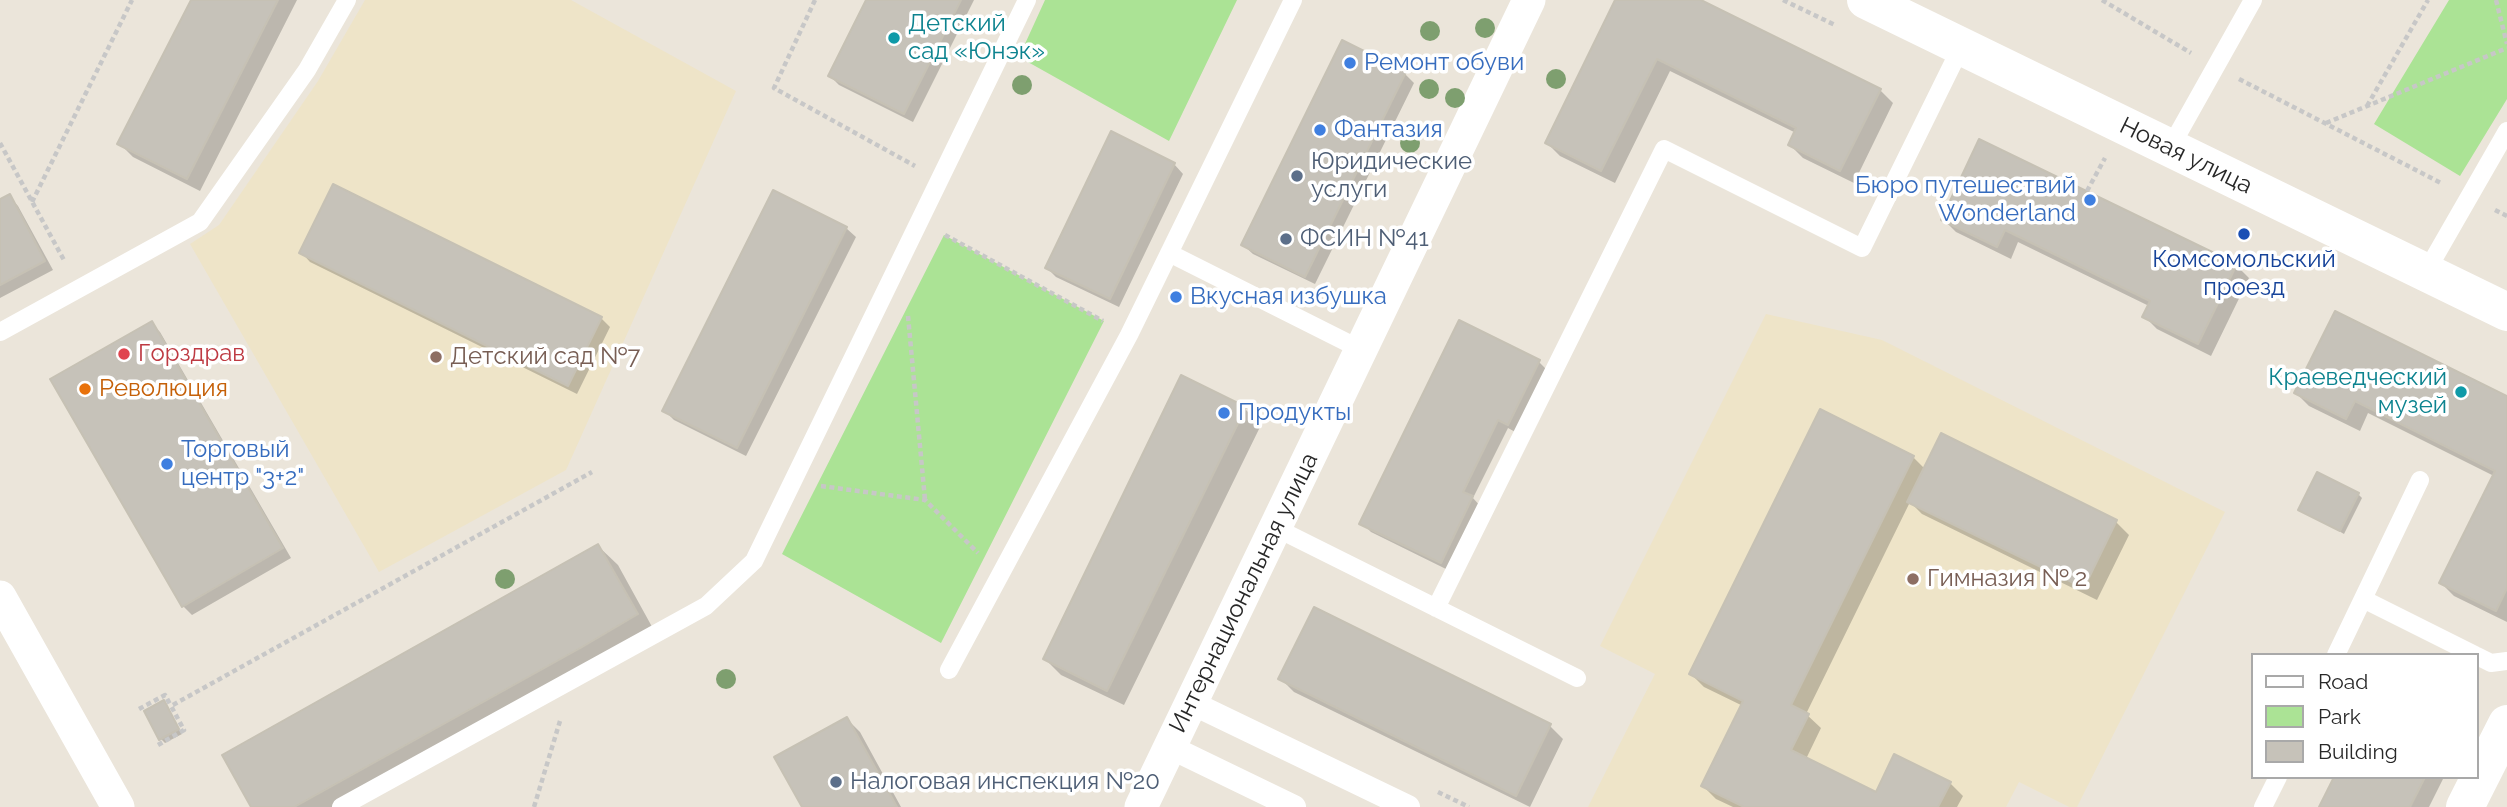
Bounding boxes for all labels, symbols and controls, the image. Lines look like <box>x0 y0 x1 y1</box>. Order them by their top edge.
place label: Детский сад «Юнэк» <box>908 10 1045 66</box>
marker: Детский сад «Юнэк» <box>886 30 902 46</box>
place label: Ремонт обуви <box>1364 49 1524 77</box>
marker: Ремонт обуви <box>1342 55 1358 71</box>
street label: Новая улица <box>2115 111 2257 201</box>
place label: Фантазия <box>1334 116 1443 144</box>
marker: Фантазия <box>1312 122 1328 138</box>
place label: Юридические услуги <box>1311 148 1472 204</box>
marker: Юридические услуги <box>1289 168 1305 184</box>
place label: Бюро путешествий Wonderland <box>1855 172 2076 228</box>
marker: Бюро путешествий Wonderland <box>2082 192 2098 208</box>
place label: ФСИН №41 <box>1300 225 1429 253</box>
marker: Комсомольский проезд <box>2236 226 2252 242</box>
marker: ФСИН №41 <box>1278 231 1294 247</box>
place label: Комсомольский проезд <box>2152 246 2336 302</box>
place label: Вкусная избушка <box>1190 283 1387 311</box>
marker: Вкусная избушка <box>1168 289 1184 305</box>
place label: Горздрав <box>138 340 245 368</box>
place label: Детский сад №7 <box>450 343 640 371</box>
marker: Горздрав <box>116 346 132 362</box>
marker: Детский сад №7 <box>428 349 444 365</box>
place label: Краеведческий музей <box>2268 364 2447 420</box>
place label: Революция <box>99 375 228 403</box>
marker: Революция <box>77 381 93 397</box>
marker: Краеведческий музей <box>2453 384 2469 400</box>
place label: Продукты <box>1238 399 1351 427</box>
marker: Продукты <box>1216 405 1232 421</box>
place label: Торговый центр "3+2" <box>181 436 304 492</box>
street label: Интернациональная улица <box>1164 448 1324 738</box>
marker: Торговый центр "3+2" <box>159 456 175 472</box>
place label: Гимназия № 2 <box>1927 565 2087 593</box>
marker: Гимназия № 2 <box>1905 571 1921 587</box>
legend <box>2252 653 2479 779</box>
text: Road <box>2318 669 2368 694</box>
text: Park <box>2318 704 2361 729</box>
text: Building <box>2318 739 2398 764</box>
place label: Налоговая инспекция №20 <box>850 768 1160 796</box>
marker: Налоговая инспекция №20 <box>828 774 844 790</box>

